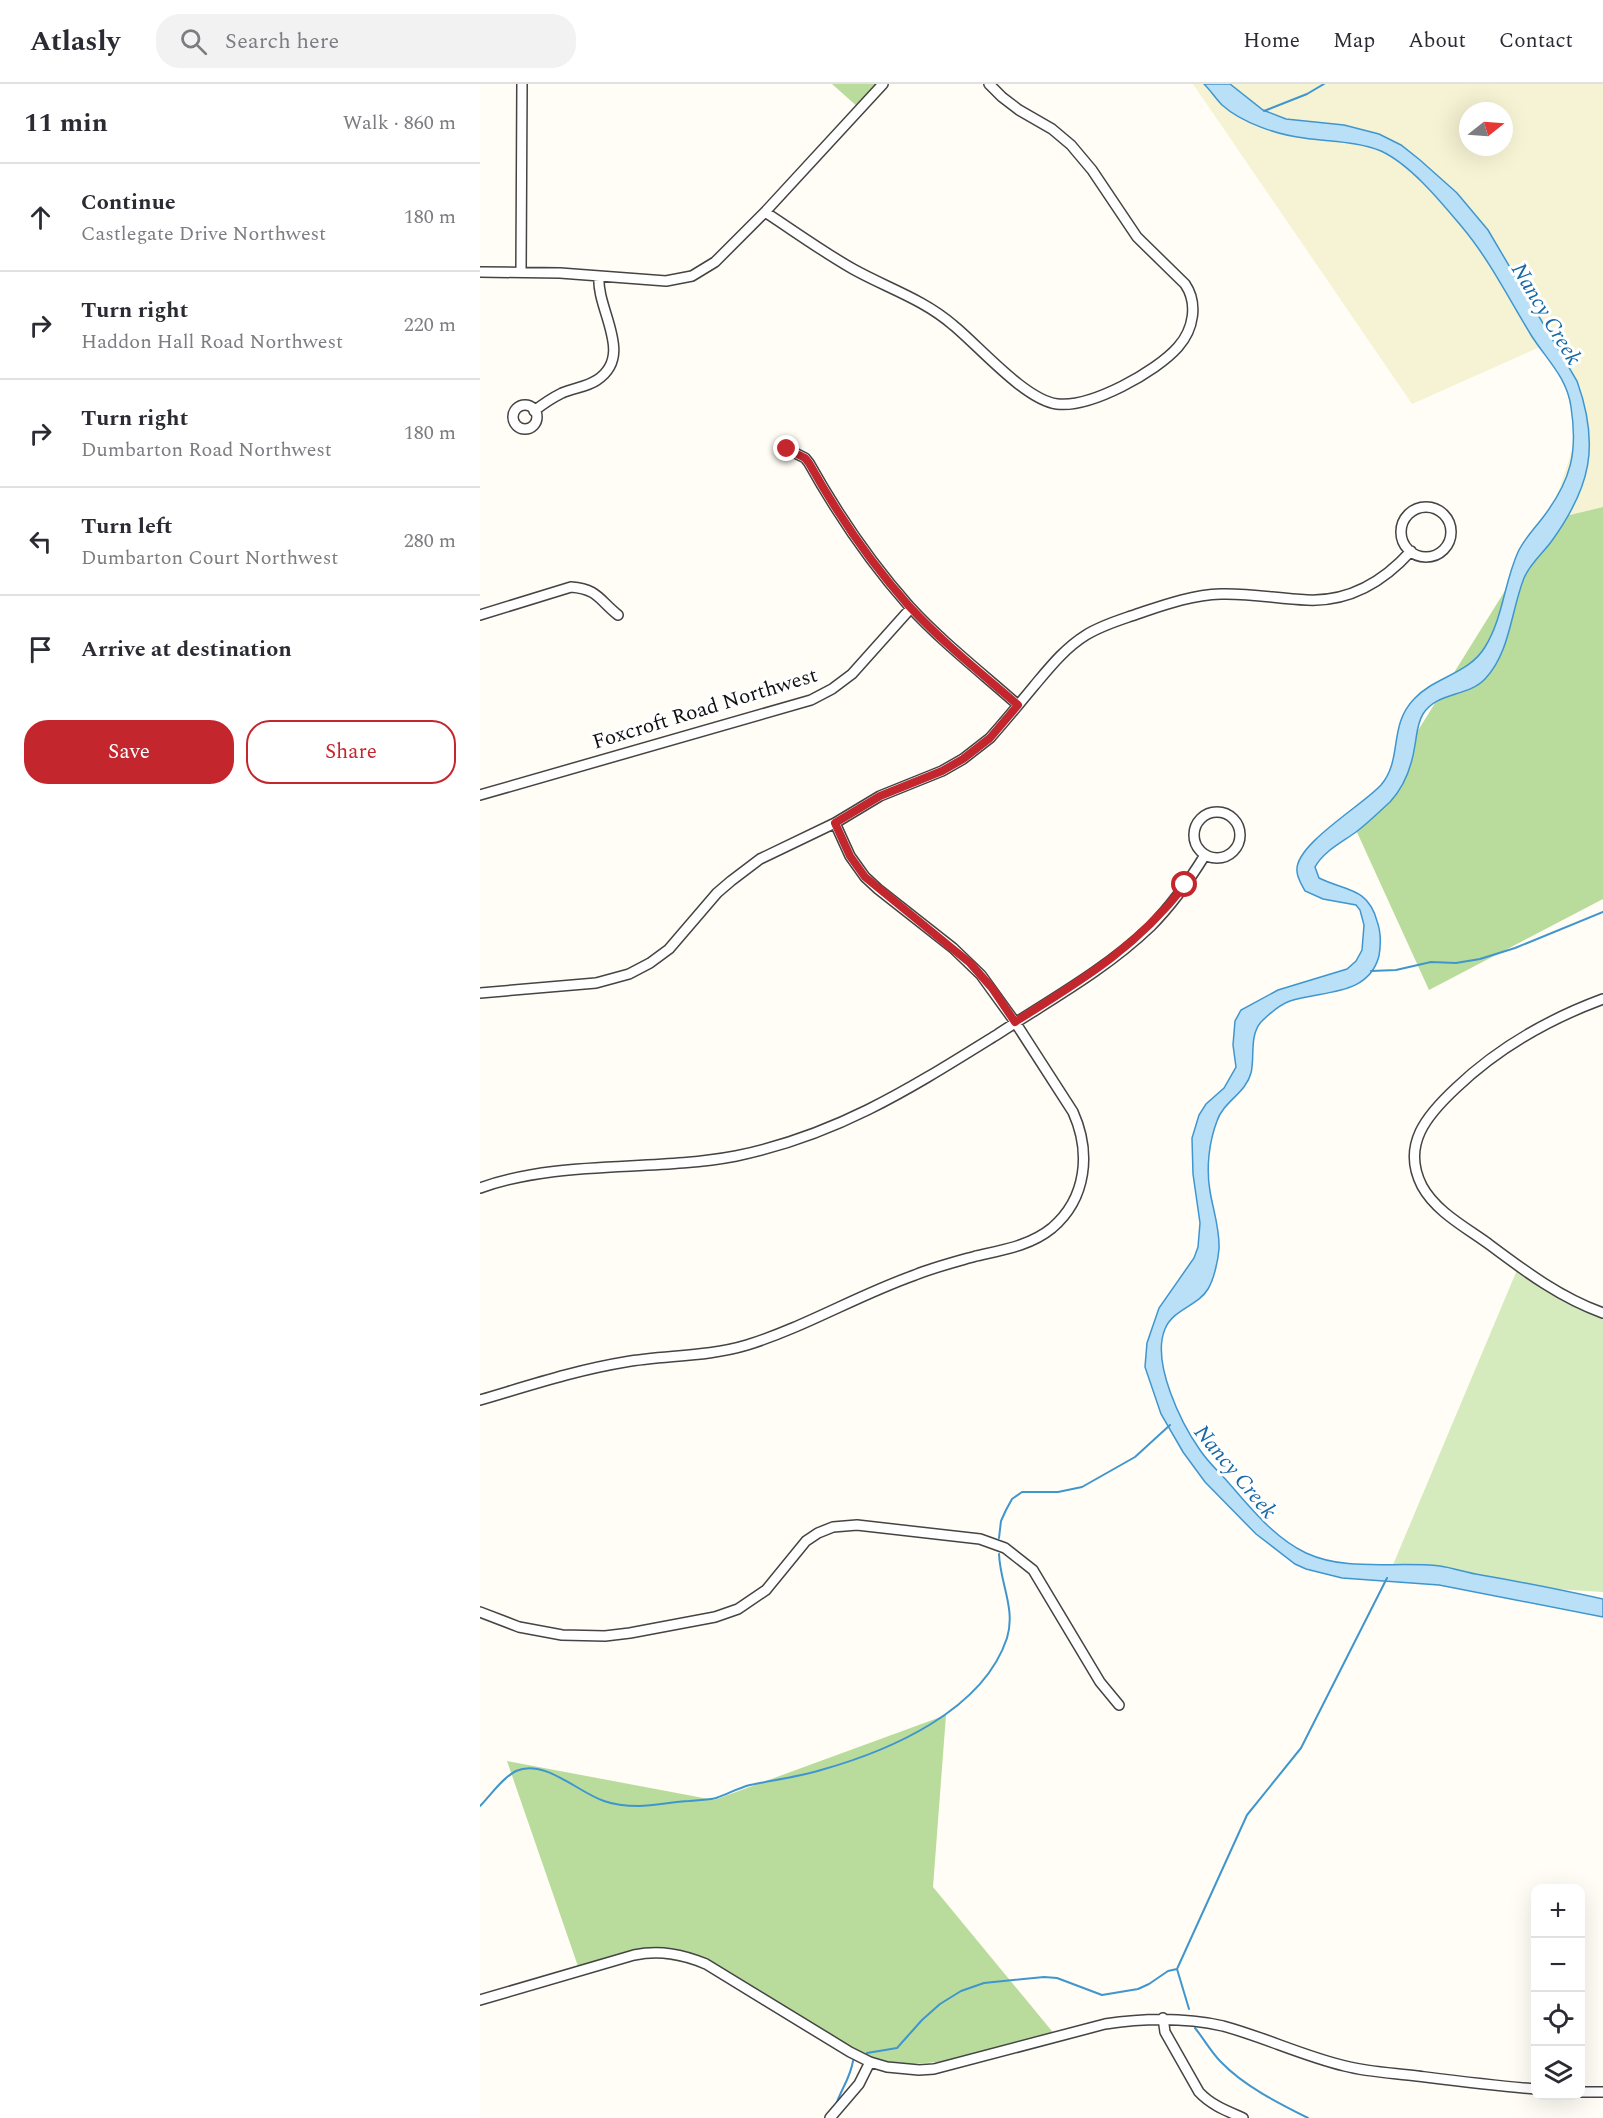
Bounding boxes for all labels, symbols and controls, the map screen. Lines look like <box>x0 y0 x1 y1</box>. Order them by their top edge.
search box <box>156 14 576 68</box>
text: Atlasly <box>30 20 120 63</box>
icon: search <box>177 25 210 58</box>
text: Search here <box>225 25 339 58</box>
text: Home <box>1243 25 1300 57</box>
text: Map <box>1333 25 1375 57</box>
text: About <box>1408 25 1466 57</box>
text: Contact <box>1499 25 1573 57</box>
north arrow <box>1459 102 1513 156</box>
text: 11 min <box>24 103 108 143</box>
text: Walk · 860 m <box>343 108 456 138</box>
text: Continue <box>81 186 176 219</box>
icon: ahead <box>24 201 57 234</box>
text: 180 m <box>404 202 456 232</box>
text: Castlegate Drive Northwest <box>81 219 326 249</box>
water label: Nancy Creek <box>1502 256 1590 372</box>
text: Turn right <box>81 294 188 327</box>
icon: right <box>24 309 57 342</box>
text: 220 m <box>404 310 456 340</box>
text: Haddon Hall Road Northwest <box>81 327 343 357</box>
text: Turn right <box>81 402 188 435</box>
icon: right <box>24 417 57 450</box>
text: 180 m <box>404 418 456 448</box>
text: Dumbarton Road Northwest <box>81 435 332 465</box>
route end <box>773 435 799 461</box>
text: Turn left <box>81 510 173 543</box>
icon: left <box>24 525 57 558</box>
text: 280 m <box>404 526 456 556</box>
text: Dumbarton Court Northwest <box>81 543 338 573</box>
icon: arrive <box>24 633 57 666</box>
text: Arrive at destination <box>81 633 292 666</box>
street label: Foxcroft Road Northwest <box>588 659 822 759</box>
button: Save <box>24 720 234 784</box>
button: Share <box>246 720 456 784</box>
route start <box>1171 871 1197 897</box>
water label: Nancy Creek <box>1186 1417 1284 1527</box>
map controls <box>1531 1884 1585 2100</box>
button: + <box>1531 1884 1585 1938</box>
button: − <box>1531 1938 1585 1992</box>
button: locate <box>1531 1992 1585 2046</box>
button: layers <box>1531 2046 1585 2100</box>

